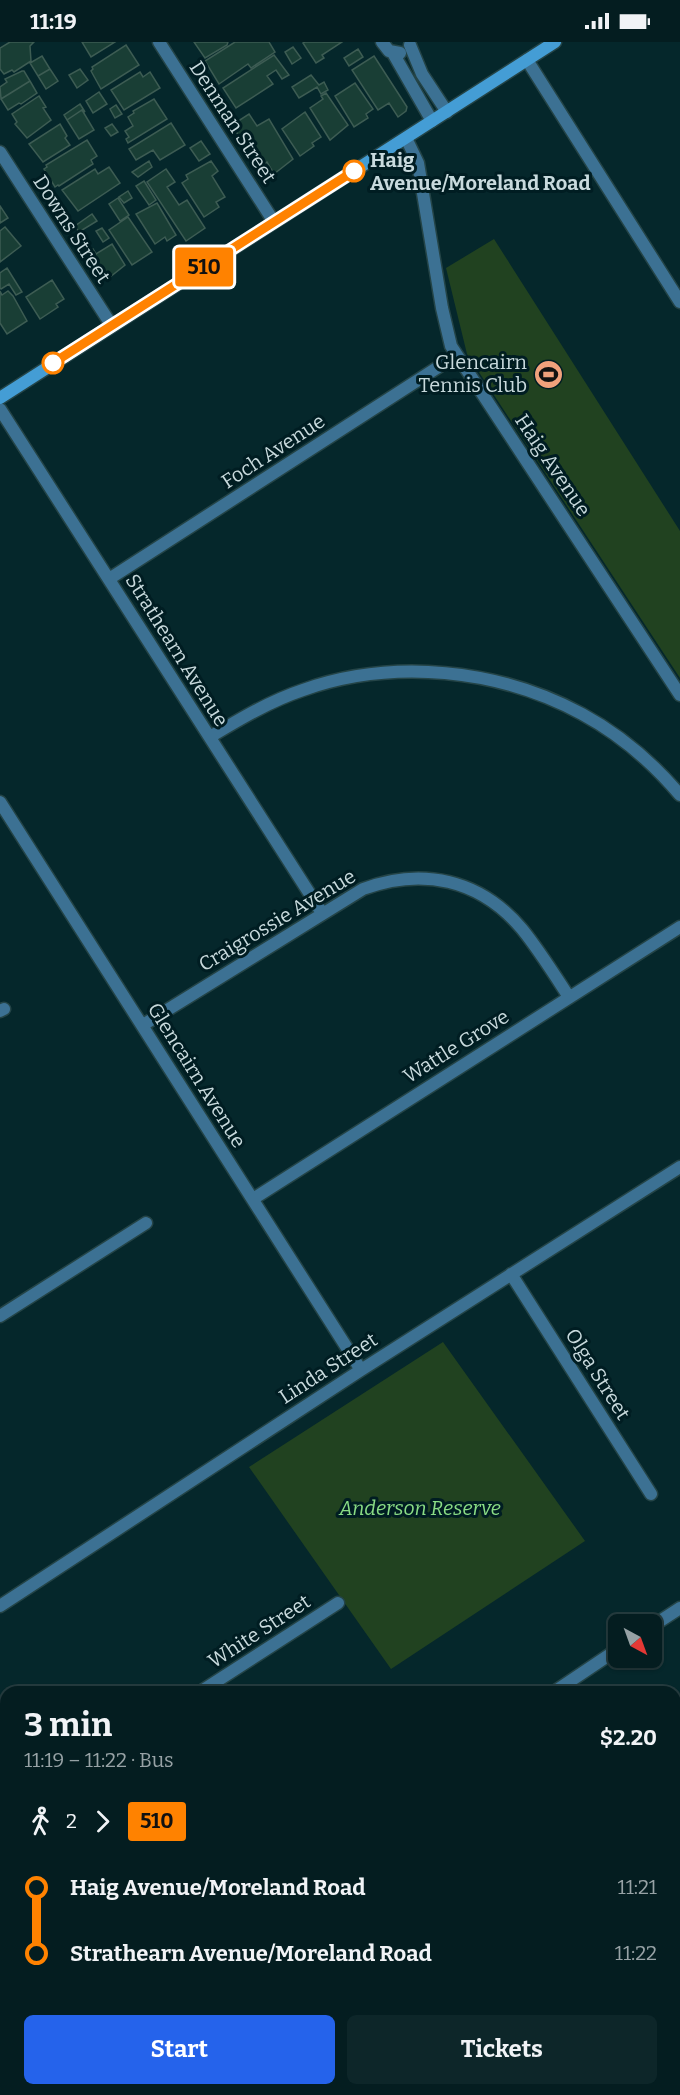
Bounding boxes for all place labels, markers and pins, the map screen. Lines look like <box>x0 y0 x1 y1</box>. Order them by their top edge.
place label: Haig Avenue/Moreland Road <box>370 148 591 195</box>
marker: Haig Avenue/Moreland Road <box>343 160 365 182</box>
place label: Glencairn Tennis Club <box>418 350 527 397</box>
unlabelled marker <box>42 352 64 374</box>
sports icon: Glencairn Tennis Club <box>532 358 564 390</box>

